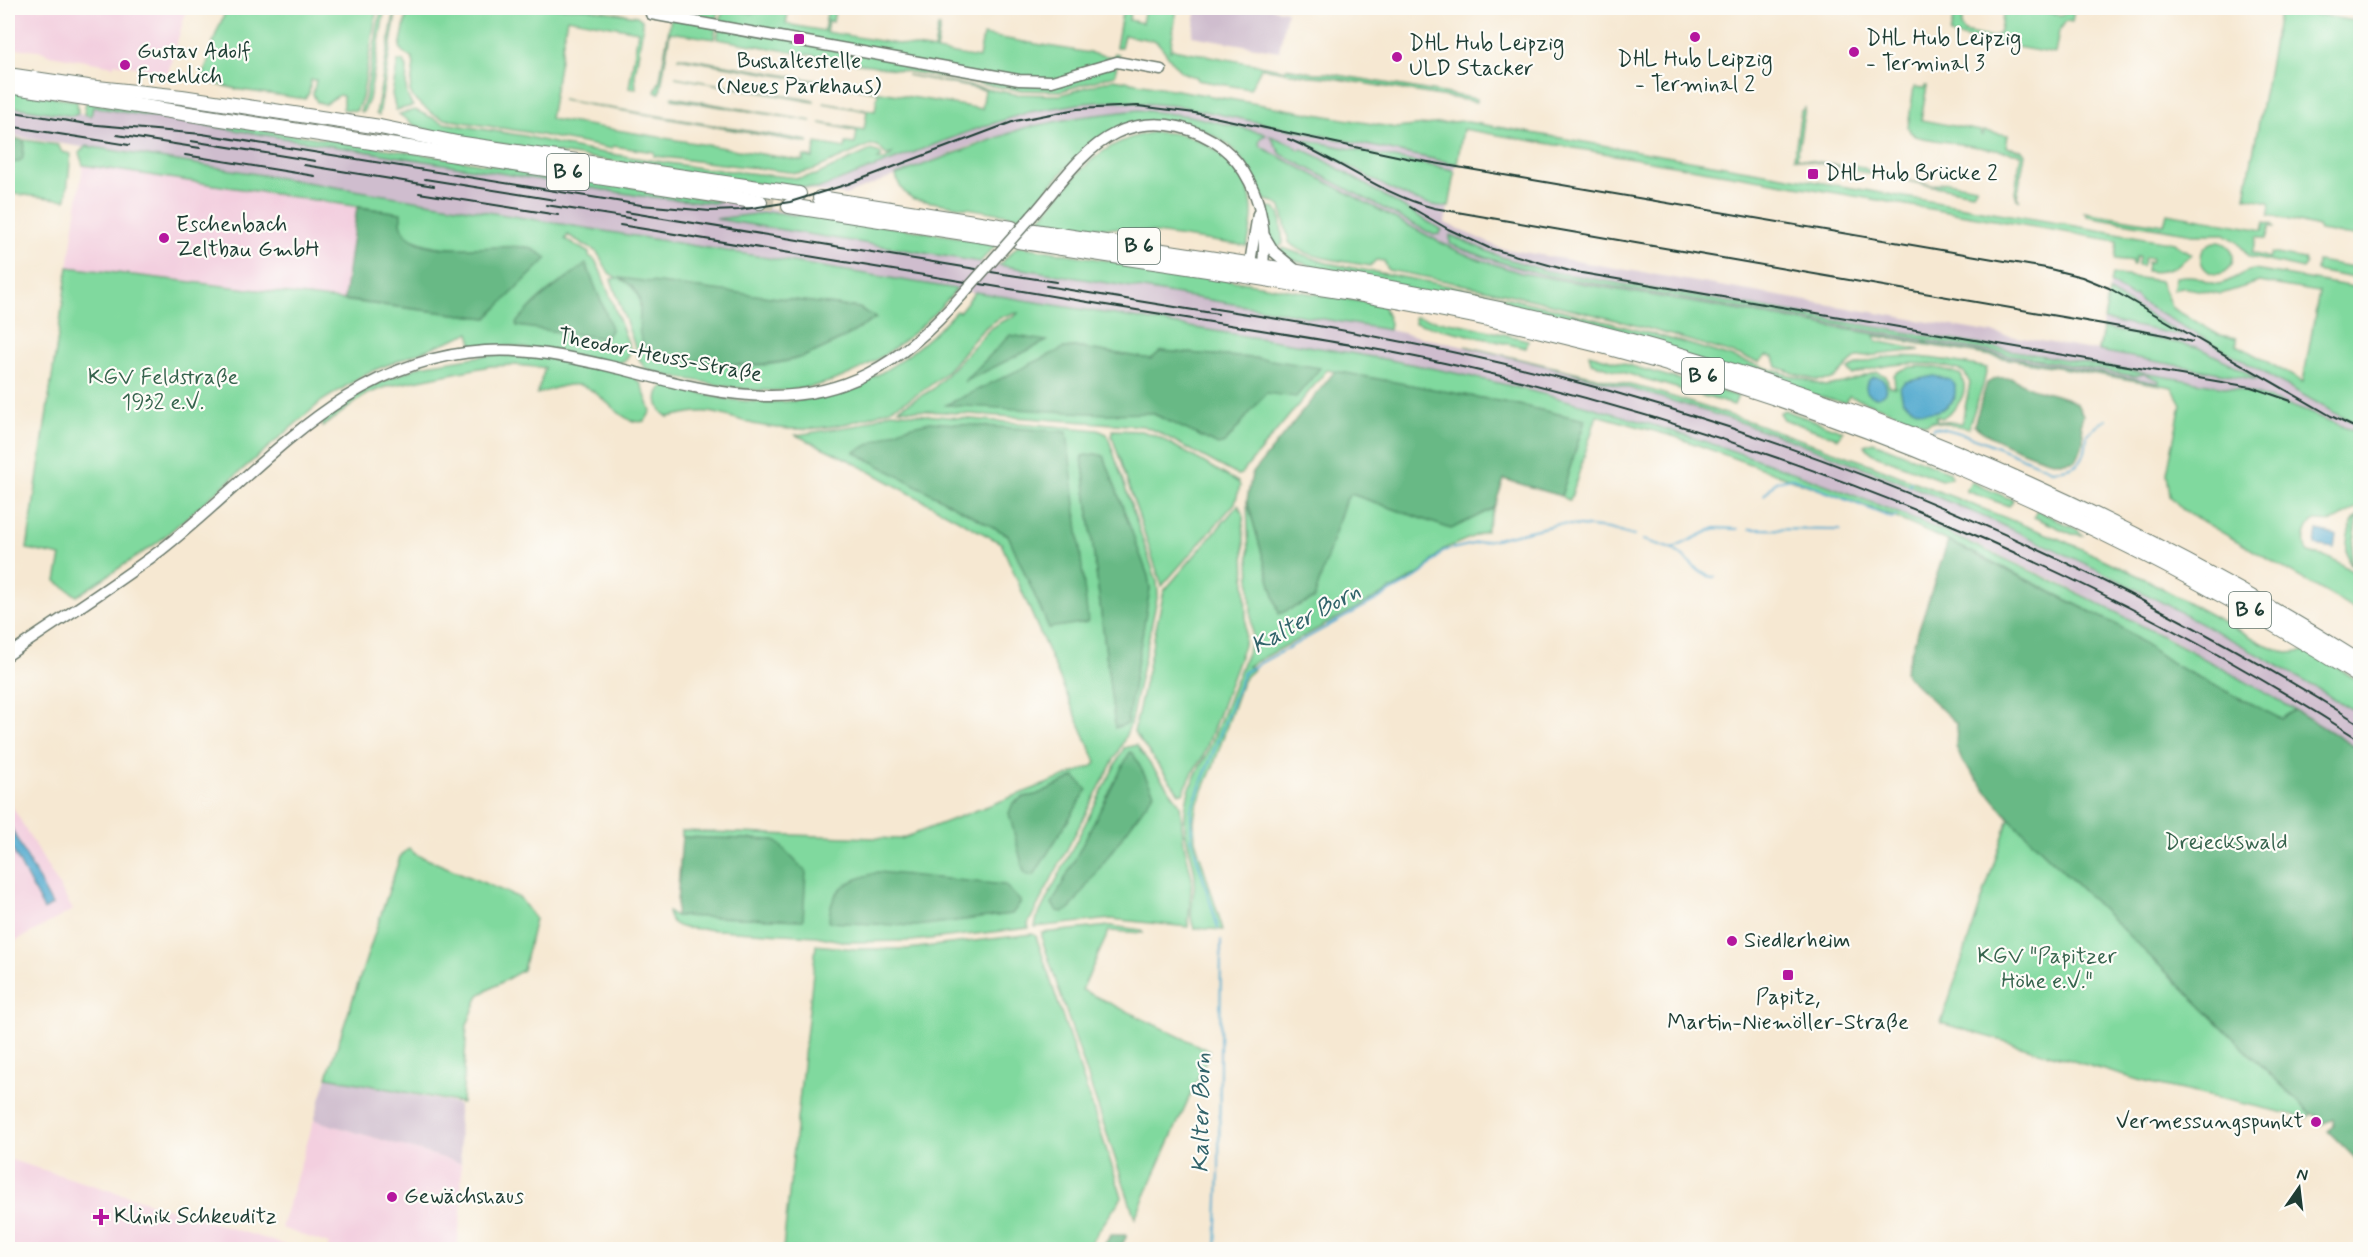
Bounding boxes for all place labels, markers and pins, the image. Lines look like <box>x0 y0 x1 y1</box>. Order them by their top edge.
place label: DHL Hub Leipzig - Terminal 3 <box>1866 25 2021 78</box>
place label: DHL Hub Leipzig ULD Stacker <box>1409 30 1564 83</box>
marker: DHL Hub Leipzig - Terminal 2 <box>1688 30 1702 44</box>
marker: Bushaltestelle (Neues Parkhaus) <box>792 32 806 46</box>
place label: Gustav Adolf Froehlich <box>137 38 251 91</box>
marker: DHL Hub Leipzig - Terminal 3 <box>1847 45 1861 59</box>
place label: DHL Hub Leipzig - Terminal 2 <box>1617 46 1773 99</box>
place label: Bushaltestelle (Neues Parkhaus) <box>717 48 881 101</box>
marker: DHL Hub Leipzig ULD Stacker <box>1390 50 1404 64</box>
marker: Gustav Adolf Froehlich <box>118 58 132 72</box>
place label: DHL Hub Brücke 2 <box>1825 160 1998 188</box>
marker: DHL Hub Brücke 2 <box>1806 167 1820 181</box>
place label: Eschenbach Zeltbau GmbH <box>176 211 320 264</box>
marker: Eschenbach Zeltbau GmbH <box>157 231 171 245</box>
place label: Siedlerheim <box>1744 927 1850 955</box>
marker: Siedlerheim <box>1725 934 1739 948</box>
marker: Papitz, Martin-Niemöller-Straße <box>1781 968 1795 982</box>
place label: Papitz, Martin-Niemöller-Straße <box>1667 984 1909 1037</box>
place label: Vermessungspunkt <box>2116 1108 2304 1137</box>
marker: Vermessungspunkt <box>2309 1115 2323 1129</box>
place label: Gewächshaus <box>404 1183 524 1211</box>
marker: Gewächshaus <box>385 1190 399 1204</box>
place label: Klinik Schkeuditz <box>114 1203 277 1231</box>
marker: Klinik Schkeuditz <box>92 1208 110 1226</box>

